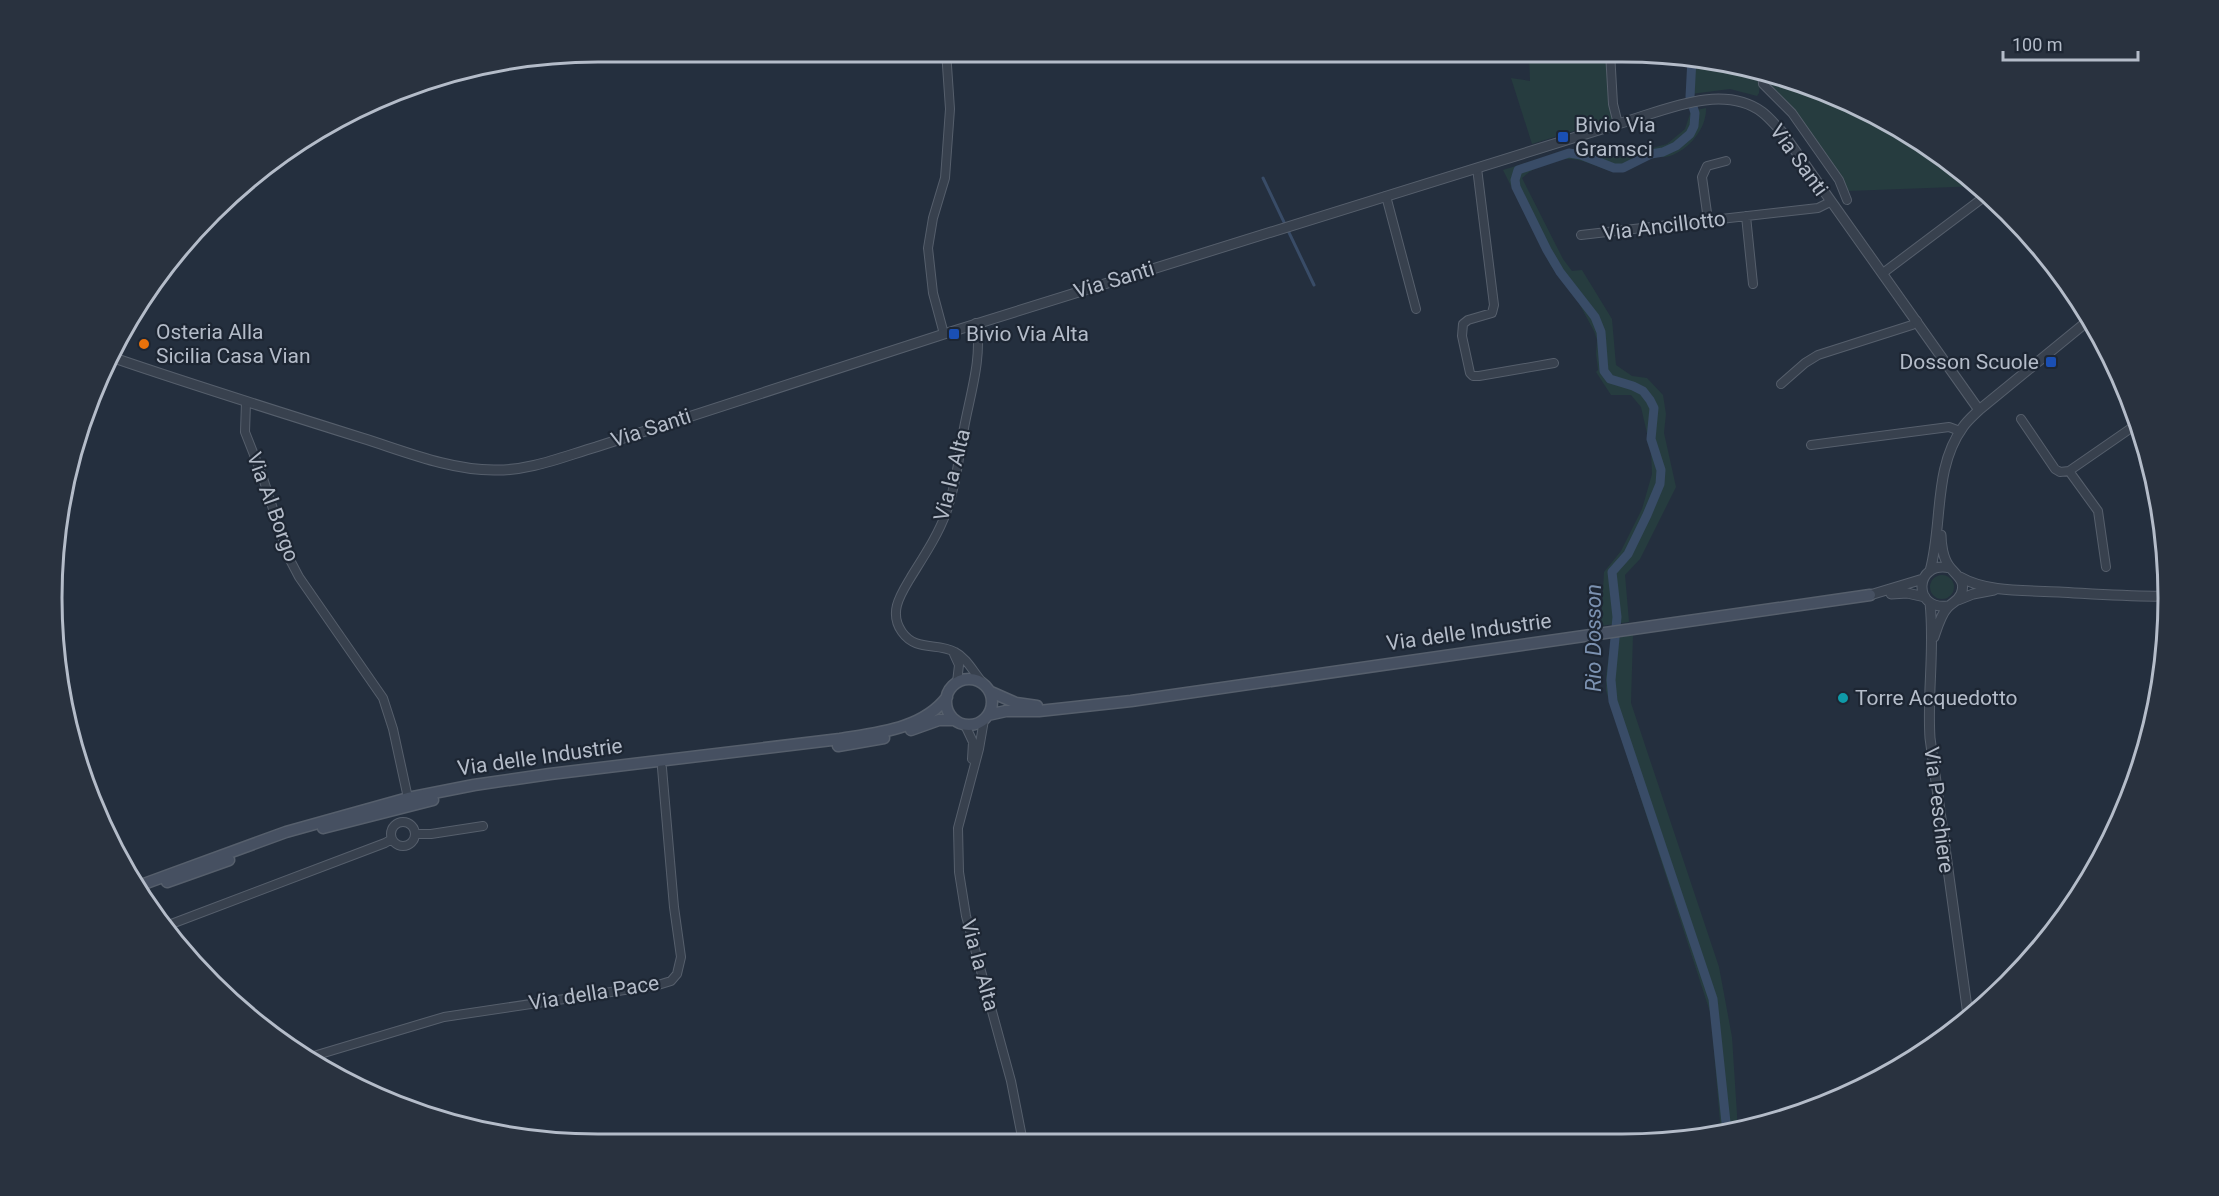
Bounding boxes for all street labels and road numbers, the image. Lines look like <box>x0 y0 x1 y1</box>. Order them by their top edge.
street label: Via Santi <box>1765 120 1833 200</box>
street label: Via Ancillotto <box>1601 207 1727 245</box>
street label: Via Santi <box>1071 256 1157 304</box>
street label: Via Santi <box>608 404 694 452</box>
street label: Via la Alta <box>929 427 975 523</box>
street label: Via Al Borgo <box>242 449 304 565</box>
street label: Via delle Industrie <box>1385 609 1553 655</box>
street label: Via delle Industrie <box>456 734 624 780</box>
street label: Via Peschiere <box>1919 745 1959 875</box>
street label: Via la Alta <box>956 917 1004 1013</box>
street label: Via della Pace <box>527 971 661 1015</box>

